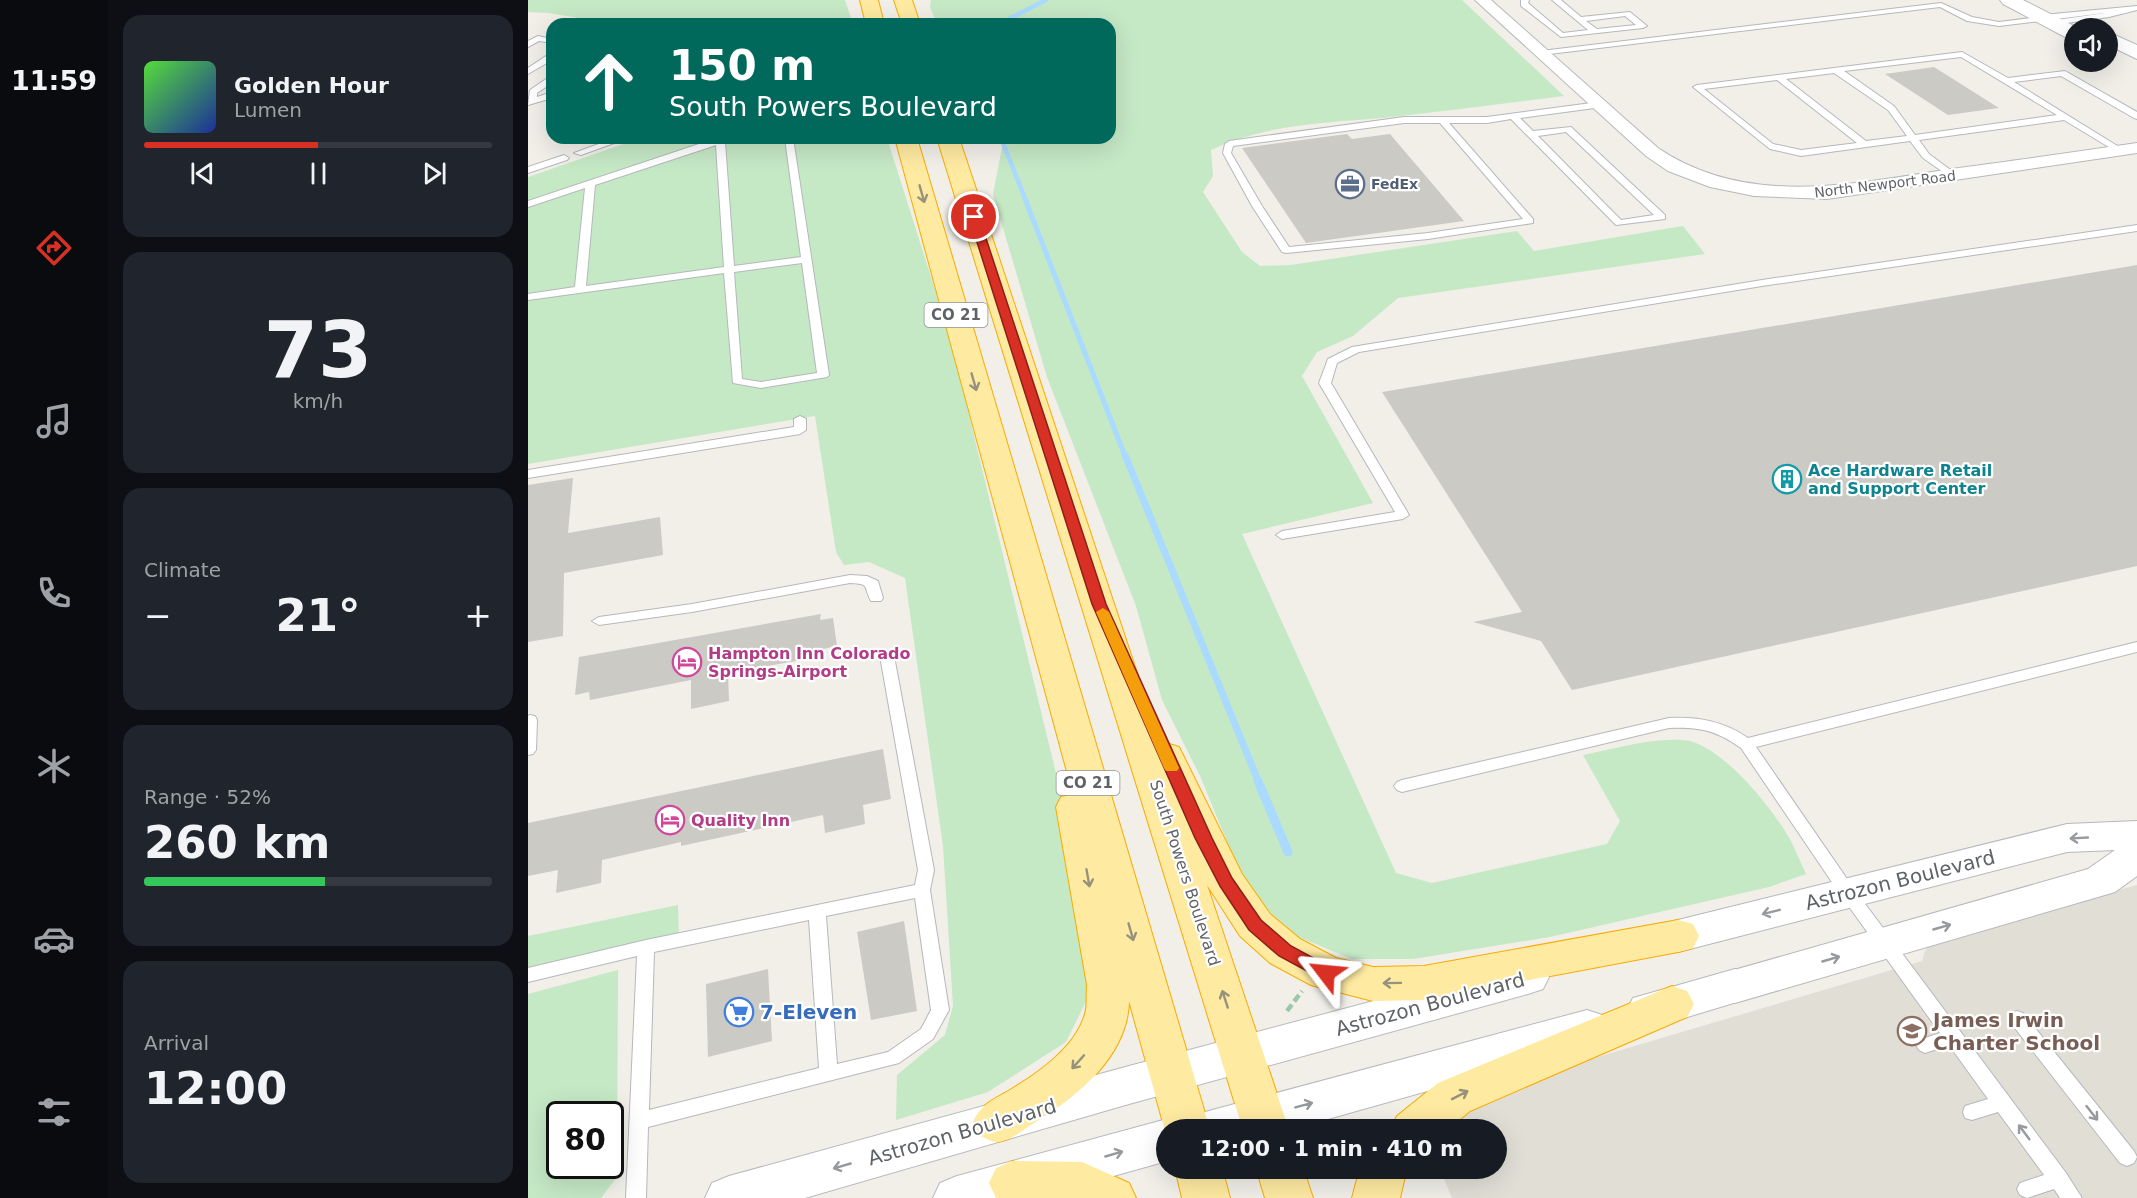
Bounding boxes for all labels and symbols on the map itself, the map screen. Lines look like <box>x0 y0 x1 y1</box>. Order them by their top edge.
street label: North Newport Road <box>1813 167 1957 201</box>
office icon: FedEx <box>1334 168 1366 200</box>
place label: FedEx <box>1371 176 1418 192</box>
one-way arrow <box>917 184 928 203</box>
pin <box>948 191 999 242</box>
road number: CO 21 <box>924 303 988 327</box>
one-way arrow <box>969 372 980 391</box>
place label: Ace Hardware Retail and Support Center <box>1808 461 1992 498</box>
building icon: Ace Hardware Retail and Support Center <box>1771 463 1803 495</box>
place label: Hampton Inn Colorado Springs-Airport <box>708 644 911 681</box>
hotel icon: Hampton Inn Colorado Springs-Airport <box>671 646 703 678</box>
road number: CO 21 <box>1056 771 1120 795</box>
street label: South Powers Boulevard <box>1146 778 1224 968</box>
hotel icon: Quality Inn <box>654 804 686 836</box>
place label: Quality Inn <box>691 811 790 830</box>
one-way arrow <box>2069 832 2089 843</box>
street label: Astrozon Boulevard <box>1803 845 1997 915</box>
one-way arrow <box>1083 868 1094 887</box>
one-way arrow <box>1762 907 1781 919</box>
one-way arrow <box>1933 921 1952 932</box>
one-way arrow <box>1125 922 1137 941</box>
position arrow <box>1294 941 1358 1005</box>
one-way arrow <box>1821 953 1840 964</box>
street label: Astrozon Boulevard <box>1333 967 1527 1041</box>
one-way arrow <box>1383 977 1403 989</box>
one-way arrow <box>1219 990 1230 1009</box>
supermarket icon: 7-Eleven <box>723 996 755 1028</box>
place label: 7-Eleven <box>760 1000 857 1024</box>
place label: James Irwin Charter School <box>1931 1008 2100 1055</box>
school or university icon: James Irwin Charter School <box>1896 1015 1928 1047</box>
one-way arrow <box>1071 1055 1085 1070</box>
one-way arrow <box>1451 1089 1468 1101</box>
street label: Astrozon Boulevard <box>865 1094 1059 1170</box>
one-way arrow <box>1294 1099 1313 1111</box>
speed limit sign: 80 <box>546 1101 624 1179</box>
one-way arrow <box>2086 1105 2099 1121</box>
one-way arrow <box>2017 1124 2030 1140</box>
one-way arrow <box>1104 1148 1123 1160</box>
one-way arrow <box>833 1160 852 1172</box>

